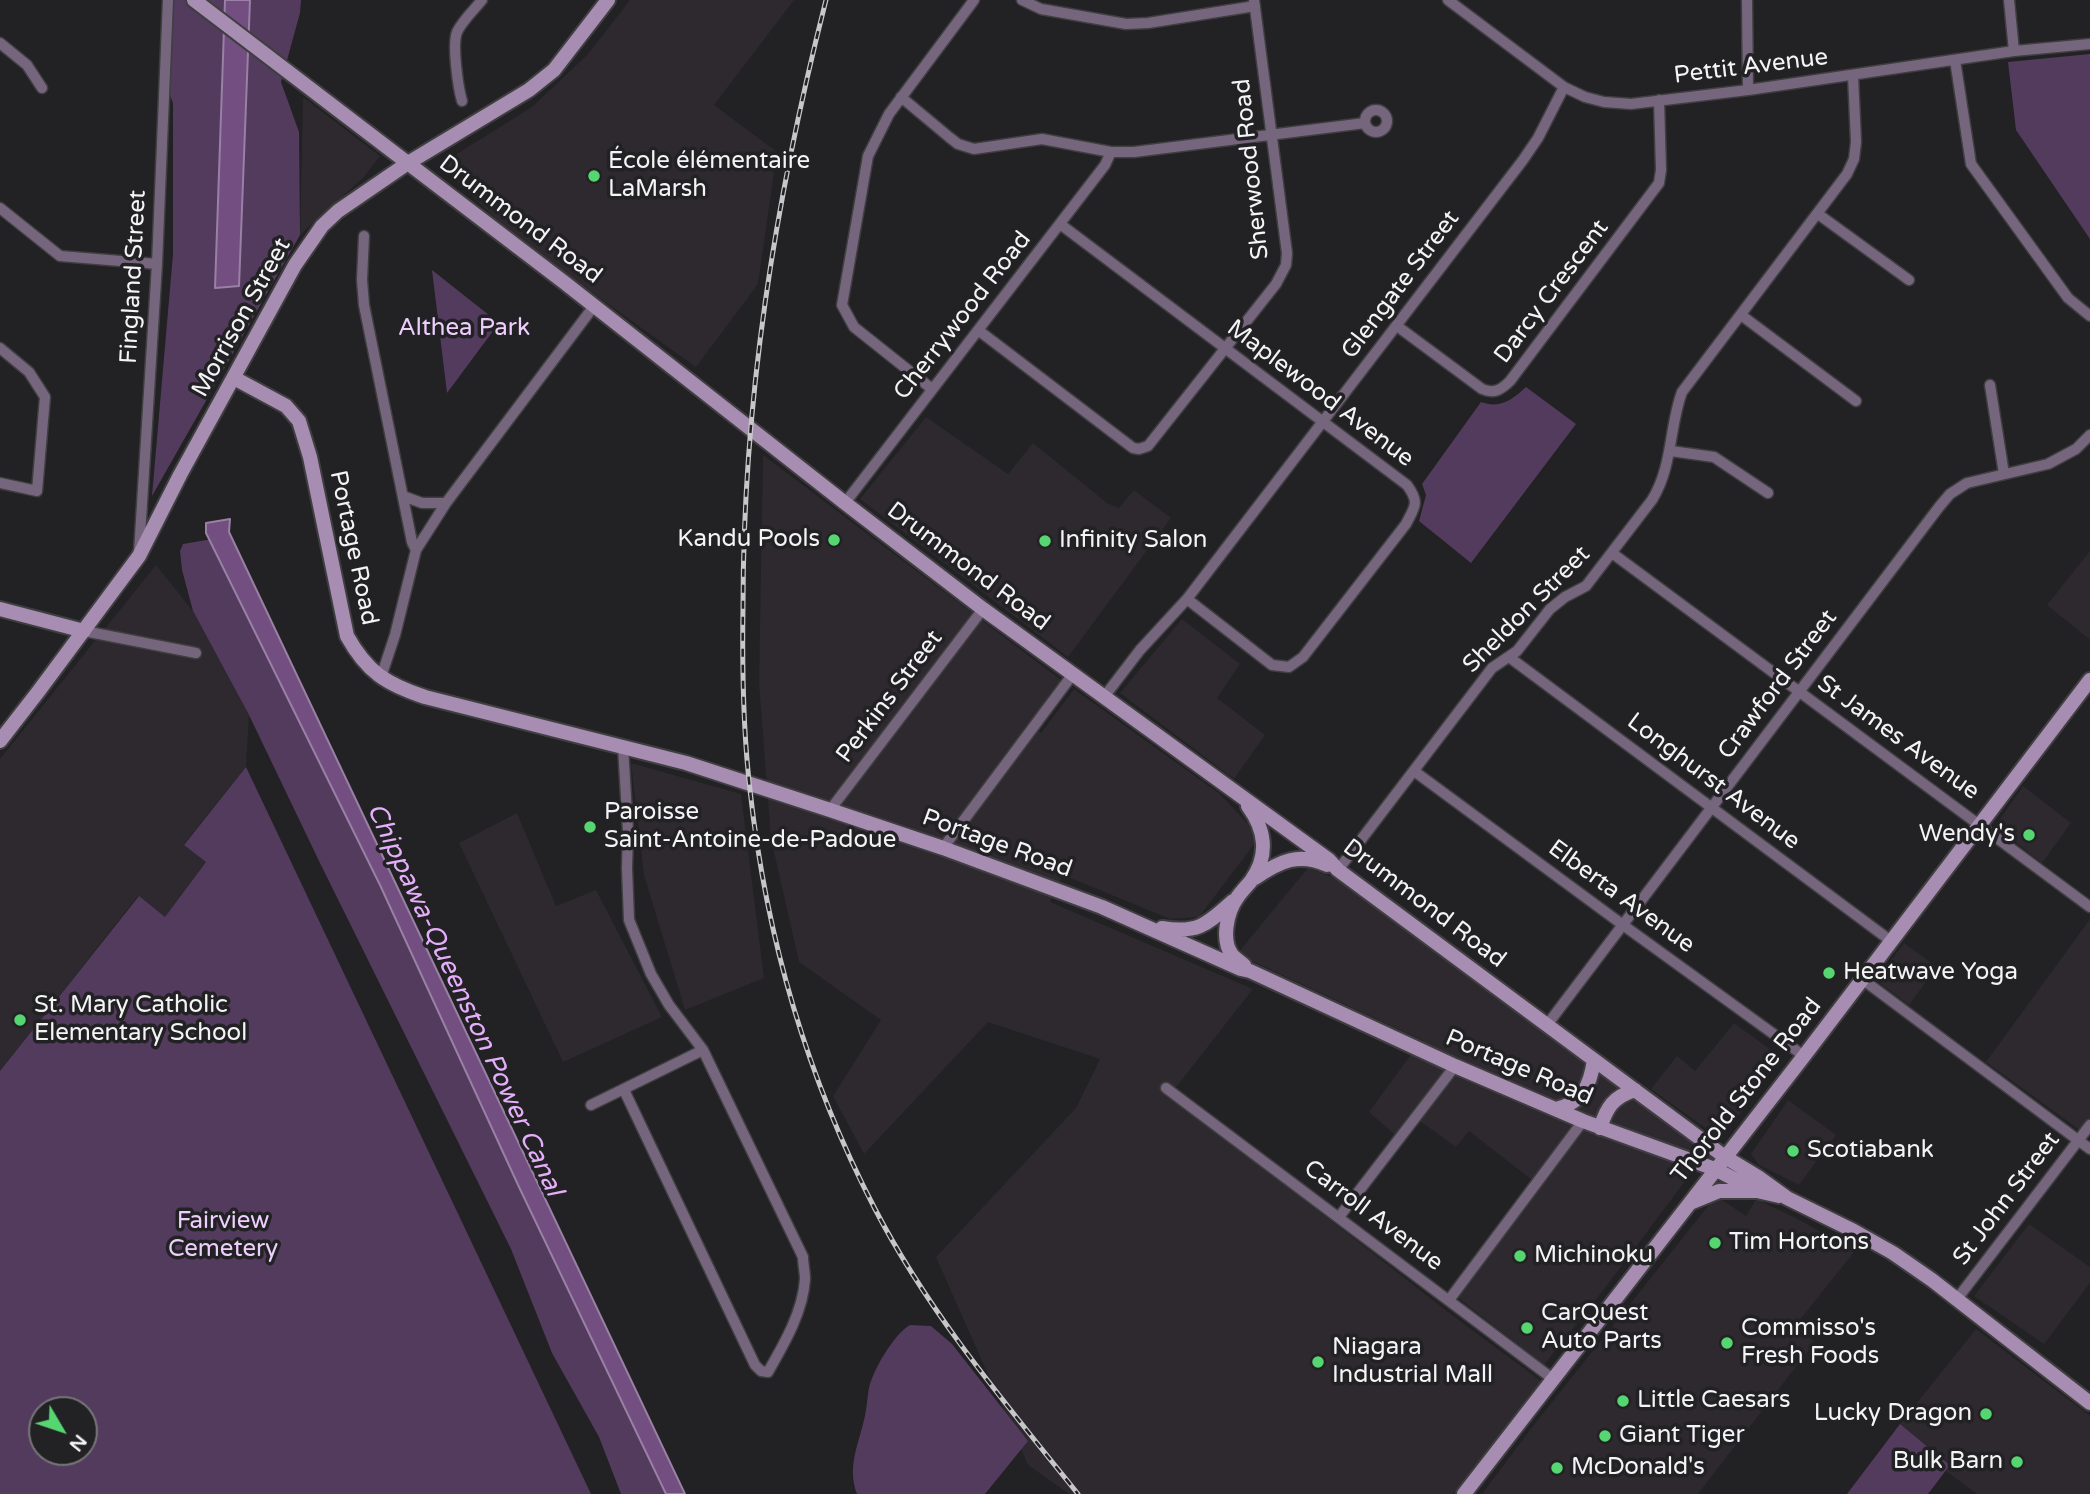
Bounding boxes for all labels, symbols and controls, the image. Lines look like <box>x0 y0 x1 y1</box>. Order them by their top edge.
street label: Pettit Avenue <box>1672 43 1830 91</box>
street label: Sherwood Road <box>1228 77 1276 261</box>
place label: École élémentaire LaMarsh <box>608 148 810 204</box>
street label: Drummond Road <box>433 149 607 291</box>
marker: École élémentaire LaMarsh <box>586 168 602 184</box>
street label: Fingland Street <box>115 189 153 365</box>
street label: Glengate Street <box>1336 205 1466 365</box>
street label: Darcy Crescent <box>1489 215 1615 369</box>
street label: Cherrywood Road <box>888 226 1038 406</box>
street label: Morrison Street <box>186 233 298 403</box>
street label: Maplewood Avenue <box>1221 314 1419 474</box>
park label: Althea Park <box>398 315 530 343</box>
street label: Portage Road <box>323 468 383 628</box>
street label: Drummond Road <box>881 496 1055 638</box>
place label: Kandu Pools <box>677 526 820 554</box>
place label: Infinity Salon <box>1059 527 1207 555</box>
marker: Kandu Pools <box>826 532 842 548</box>
marker: Infinity Salon <box>1037 533 1053 549</box>
street label: Sheldon Street <box>1457 540 1597 680</box>
street label: Crawford Street <box>1712 605 1844 765</box>
street label: Perkins Street <box>831 625 949 769</box>
street label: St James Avenue <box>1811 669 1985 807</box>
street label: Longhurst Avenue <box>1621 708 1805 856</box>
water label: Chippawa-Queenston Power Canal <box>359 799 569 1201</box>
place label: Paroisse Saint-Antoine-de-Padoue <box>604 799 896 855</box>
street label: Portage Road <box>918 804 1076 884</box>
marker: Paroisse Saint-Antoine-de-Padoue <box>582 819 598 835</box>
place label: Wendy's <box>1919 821 2015 849</box>
marker: Wendy's <box>2021 827 2037 843</box>
street label: Drummond Road <box>1337 833 1511 975</box>
street label: Elberta Avenue <box>1542 834 1700 960</box>
place label: Heatwave Yoga <box>1843 959 2018 987</box>
marker: Heatwave Yoga <box>1821 965 1837 981</box>
place label: St. Mary Catholic Elementary School <box>34 992 247 1048</box>
street label: Thorold Stone Road <box>1666 993 1828 1189</box>
marker: St. Mary Catholic Elementary School <box>12 1012 28 1028</box>
street label: Portage Road <box>1441 1024 1597 1112</box>
street label: St John Street <box>1948 1127 2066 1271</box>
place label: Scotiabank <box>1807 1137 1934 1165</box>
marker: Scotiabank <box>1785 1143 1801 1159</box>
street label: Carroll Avenue <box>1298 1154 1448 1278</box>
park label: Fairview Cemetery <box>168 1208 278 1264</box>
place label: Tim Hortons <box>1729 1229 1869 1257</box>
marker: Tim Hortons <box>1707 1235 1723 1251</box>
place label: Michinoku <box>1534 1242 1653 1270</box>
marker: Michinoku <box>1512 1248 1528 1264</box>
place label: CarQuest Auto Parts <box>1541 1300 1662 1356</box>
place label: Commisso's Fresh Foods <box>1741 1315 1879 1371</box>
marker: CarQuest Auto Parts <box>1519 1320 1535 1336</box>
place label: Niagara Industrial Mall <box>1332 1334 1493 1390</box>
marker: Commisso's Fresh Foods <box>1719 1335 1735 1351</box>
marker: Niagara Industrial Mall <box>1310 1354 1326 1370</box>
place label: Little Caesars <box>1637 1387 1790 1415</box>
marker: Little Caesars <box>1615 1393 1631 1409</box>
north arrow <box>28 1396 98 1466</box>
place label: Lucky Dragon <box>1814 1400 1972 1428</box>
marker: Lucky Dragon <box>1978 1406 1994 1422</box>
place label: Giant Tiger <box>1619 1422 1745 1450</box>
marker: Giant Tiger <box>1597 1428 1613 1444</box>
text: N <box>64 1430 91 1456</box>
place label: Bulk Barn <box>1893 1448 2003 1476</box>
place label: McDonald's <box>1571 1454 1705 1482</box>
marker: Bulk Barn <box>2009 1454 2025 1470</box>
marker: McDonald's <box>1549 1460 1565 1476</box>

